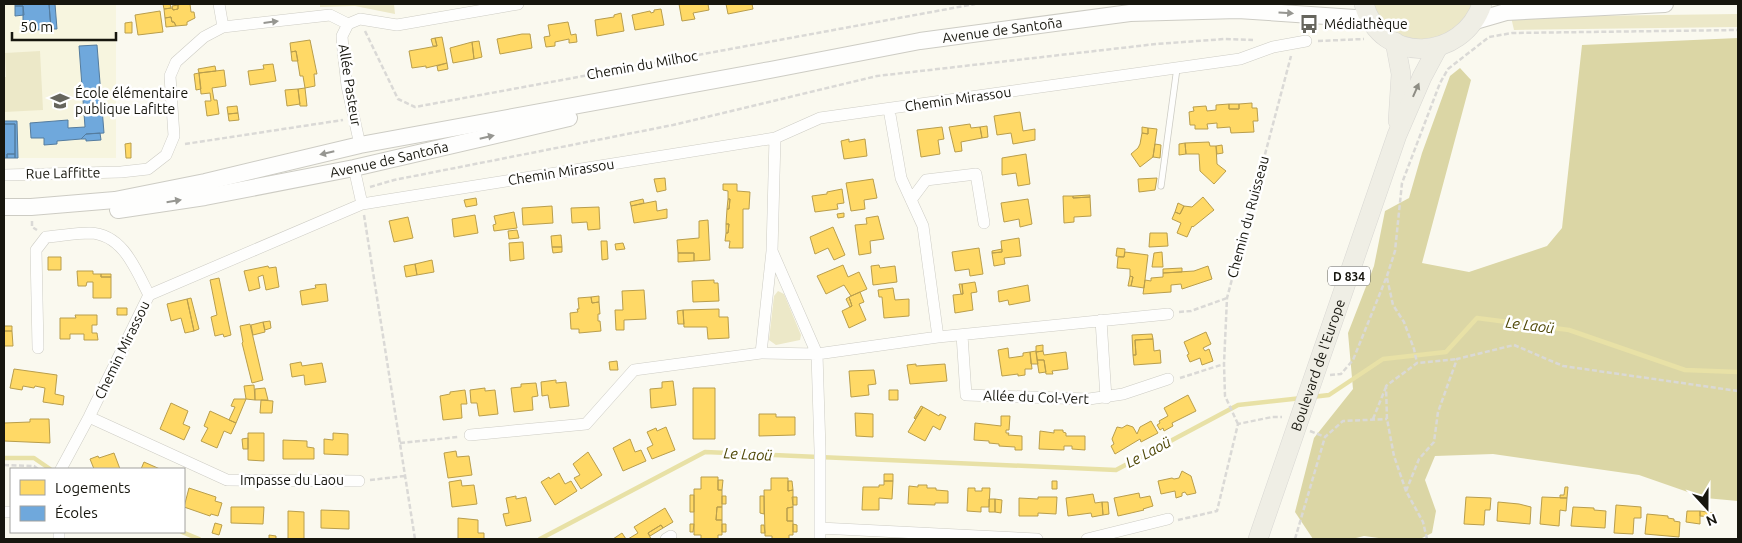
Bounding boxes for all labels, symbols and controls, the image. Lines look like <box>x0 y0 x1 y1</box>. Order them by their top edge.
scale bar <box>12 10 116 42</box>
one-way arrow <box>1279 10 1295 18</box>
bus stop icon: Médiathèque <box>1298 13 1320 35</box>
street label: Avenue de Santoña <box>941 14 1063 46</box>
place label: Médiathèque <box>1324 16 1408 32</box>
text: 50 m <box>20 18 53 35</box>
one-way arrow <box>263 18 279 26</box>
street label: Allée Pasteur <box>336 43 365 128</box>
street label: Chemin du Milhoc <box>585 47 699 83</box>
one-way arrow <box>1413 83 1421 97</box>
place label: École élémentaire publique Lafitte <box>75 84 188 117</box>
street label: Chemin Mirassou <box>904 84 1012 114</box>
school or university icon: École élémentaire publique Lafitte <box>49 90 71 112</box>
one-way arrow <box>480 133 495 141</box>
street label: Avenue de Santoña <box>329 138 450 180</box>
one-way arrow <box>319 149 334 157</box>
street label: Chemin du Ruisseau <box>1224 154 1272 280</box>
street label: Chemin Mirassou <box>507 156 615 188</box>
street label: Rue Laffitte <box>25 164 101 182</box>
one-way arrow <box>166 197 182 205</box>
road number: D 834 <box>1328 266 1370 286</box>
street label: Boulevard de l'Europe <box>1288 297 1348 433</box>
street label: Chemin Mirassou <box>91 298 153 402</box>
water label: Le Laoü <box>1505 314 1555 336</box>
street label: Allée du Col-Vert <box>983 387 1090 407</box>
water label: Le Laoü <box>1122 433 1174 471</box>
water label: Le Laoü <box>723 444 773 464</box>
legend <box>10 468 185 533</box>
street label: Impasse du Laou <box>240 472 344 488</box>
text: Logements <box>55 479 131 496</box>
north arrow <box>1682 483 1732 533</box>
text: Écoles <box>55 504 98 521</box>
text: N <box>1704 511 1719 529</box>

